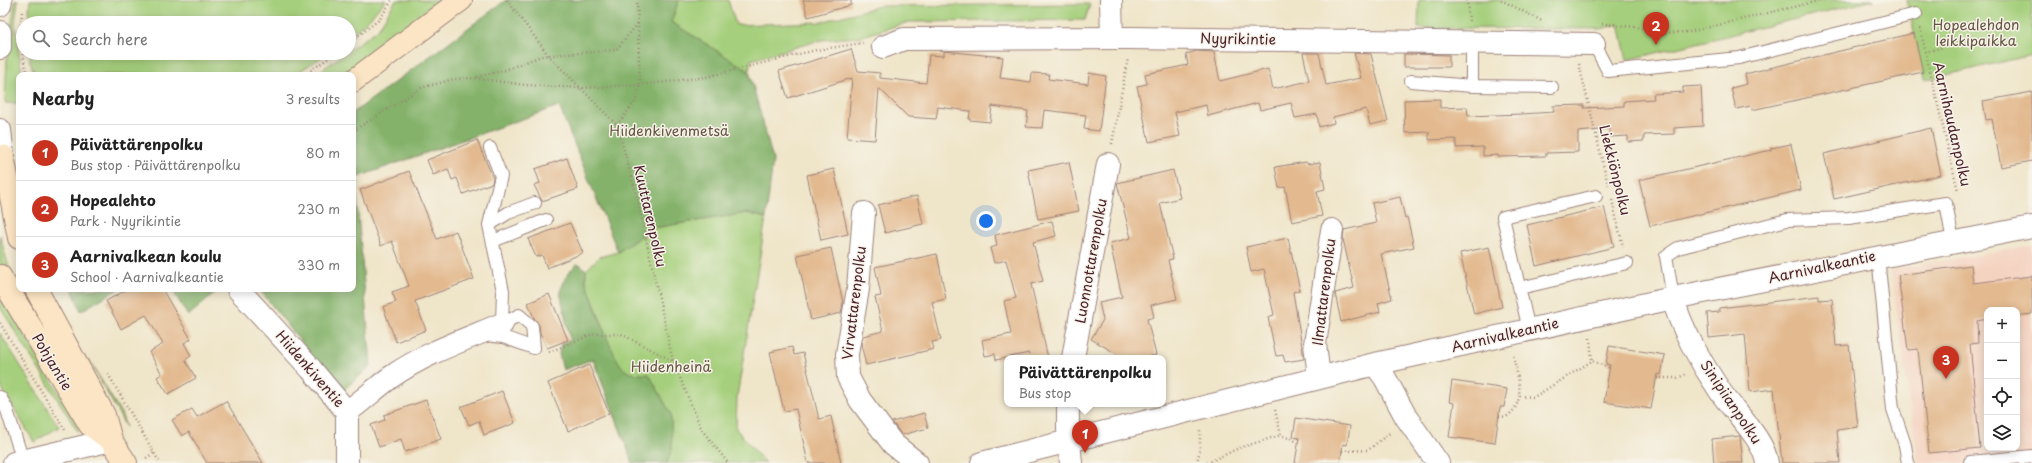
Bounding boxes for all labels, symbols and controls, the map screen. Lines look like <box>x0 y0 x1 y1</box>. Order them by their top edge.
pin: 2 <box>1643 12 1669 45</box>
park label: Hopealehdon leikkipaikka <box>1933 14 2019 51</box>
search box <box>16 16 356 60</box>
icon: search <box>30 27 52 49</box>
text: Search here <box>62 27 148 50</box>
street label: Nyyrikintie <box>1200 27 1276 50</box>
street label: Aarnihaudanpolku <box>1928 59 1977 188</box>
text: Nearby <box>32 85 94 111</box>
text: 3 results <box>286 89 340 108</box>
park label: Hiidenkivenmetsä <box>609 120 729 141</box>
street label: Liekkiönpolku <box>1594 122 1637 217</box>
text: Päivättärenpolku <box>70 132 203 155</box>
text: 1 <box>42 143 48 162</box>
text: 80 m <box>306 143 340 162</box>
text: Bus stop · Päivättärenpolku <box>70 155 241 174</box>
street label: Kuuttarenpolku <box>629 163 672 269</box>
text: Hopealehto <box>70 188 156 211</box>
street label: Luonnottarenpolku <box>1069 197 1112 325</box>
text: 2 <box>40 199 50 218</box>
text: 230 m <box>298 199 340 218</box>
text: Park · Nyyrikintie <box>70 211 181 230</box>
your location <box>976 211 996 231</box>
street label: Ilmattarenpolku <box>1307 237 1341 347</box>
text: Aarnivalkean koulu <box>70 244 222 267</box>
street label: Virvattarenpolku <box>836 245 871 361</box>
street label: Aarnivalkeantie <box>1766 245 1878 288</box>
text: 3 <box>41 255 49 274</box>
text: 330 m <box>297 255 340 274</box>
text: School · Aarnivalkeantie <box>70 267 224 286</box>
map controls <box>1984 307 2020 451</box>
button: + <box>1984 307 2020 343</box>
street label: Aarnivalkeantie <box>1449 312 1561 357</box>
street label: Hiidenkiventie <box>271 326 350 412</box>
street label: Pohjantie <box>27 329 78 394</box>
button: − <box>1984 343 2020 379</box>
pin: 3 <box>1933 346 1959 379</box>
popup <box>1004 355 1166 407</box>
street label: Sinipiianpolku <box>1695 355 1767 448</box>
park label: Hiidenheinä <box>631 356 711 377</box>
text: Päivättärenpolku <box>1018 360 1152 383</box>
button: locate <box>1984 379 2020 415</box>
text: Bus stop <box>1018 383 1071 402</box>
button: layers <box>1984 415 2020 451</box>
pin: 1 <box>1072 420 1098 453</box>

